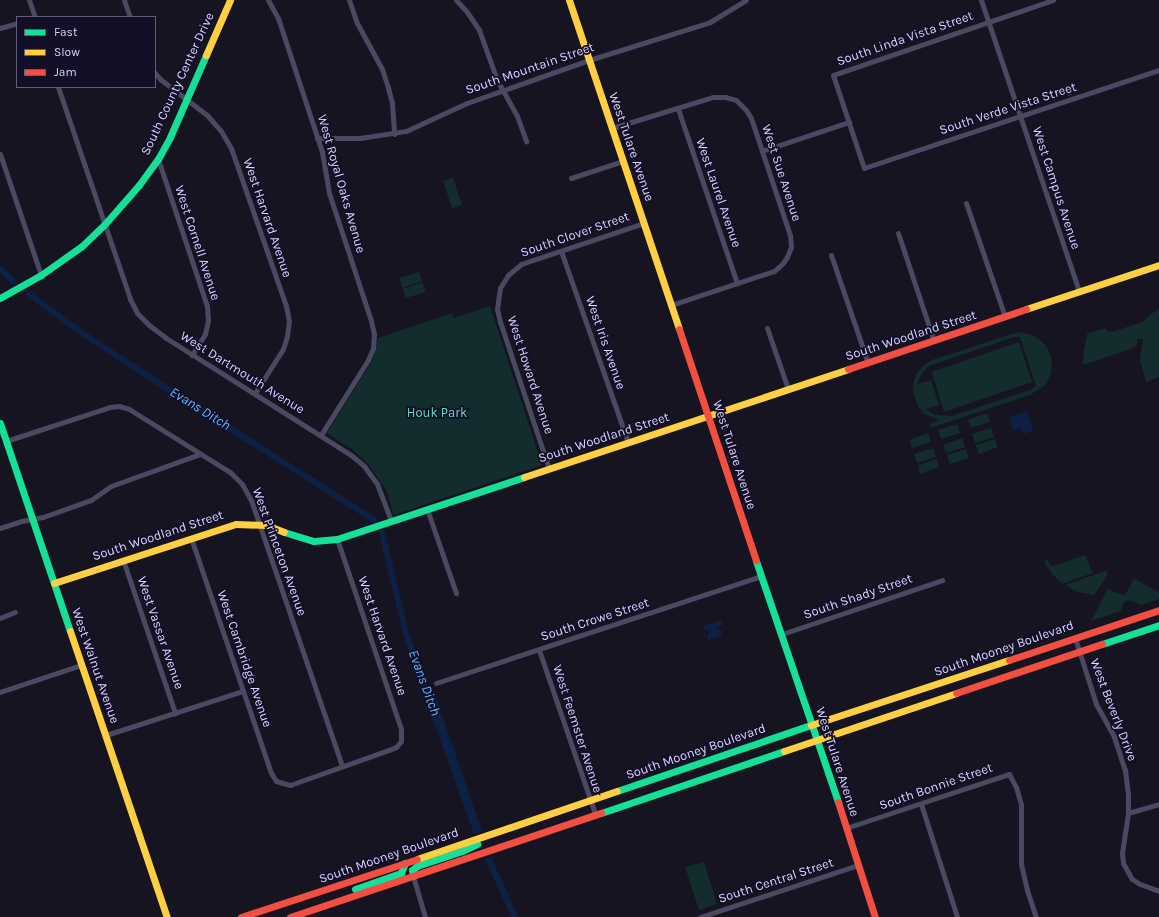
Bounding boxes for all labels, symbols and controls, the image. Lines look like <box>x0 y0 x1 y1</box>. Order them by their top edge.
street label: South Linda Vista Street <box>835 8 975 70</box>
street label: South County Center Drive <box>138 10 218 158</box>
legend <box>16 16 156 88</box>
text: Fast <box>54 25 77 39</box>
street label: South Mountain Street <box>464 40 596 98</box>
text: Slow <box>54 45 80 59</box>
text: Jam <box>54 65 77 79</box>
street label: South Verde Vista Street <box>937 79 1079 139</box>
street label: West Tulare Avenue <box>605 90 657 204</box>
street label: West Royal Oaks Avenue <box>314 113 368 255</box>
street label: West Sue Avenue <box>758 123 804 223</box>
street label: West Campus Avenue <box>1029 125 1083 251</box>
street label: West Laurel Avenue <box>692 136 744 250</box>
street label: West Harvard Avenue <box>239 156 295 280</box>
street label: West Cornell Avenue <box>171 183 223 303</box>
street label: South Clover Street <box>519 209 631 261</box>
street label: West Iris Avenue <box>582 294 628 392</box>
street label: South Woodland Street <box>843 307 979 365</box>
street label: West Howard Avenue <box>504 314 556 436</box>
street label: West Dartmouth Avenue <box>177 328 307 418</box>
water label: Evans Ditch <box>166 384 234 434</box>
street label: West Tulare Avenue <box>709 398 759 512</box>
park label: Houk Park <box>407 405 467 421</box>
street label: South Woodland Street <box>536 409 672 467</box>
street label: West Princeton Avenue <box>249 486 309 618</box>
street label: South Woodland Street <box>90 507 226 565</box>
street label: South Shady Street <box>802 571 914 623</box>
street label: West Harvard Avenue <box>354 574 410 698</box>
street label: West Vassar Avenue <box>133 575 187 691</box>
street label: West Cambridge Avenue <box>213 588 275 730</box>
street label: South Crowe Street <box>539 595 651 645</box>
street label: West Walnut Avenue <box>68 606 122 726</box>
street label: South Mooney Boulevard <box>932 618 1076 680</box>
water label: Evans Ditch <box>404 648 444 718</box>
street label: West Beverly Drive <box>1086 657 1140 763</box>
street label: West Feemster Avenue <box>549 663 605 795</box>
street label: West Tulare Avenue <box>812 705 862 819</box>
street label: South Mooney Boulevard <box>624 721 768 783</box>
street label: South Bonnie Street <box>877 760 995 814</box>
street label: South Mooney Boulevard <box>317 825 461 887</box>
street label: South Central Street <box>716 855 836 907</box>

